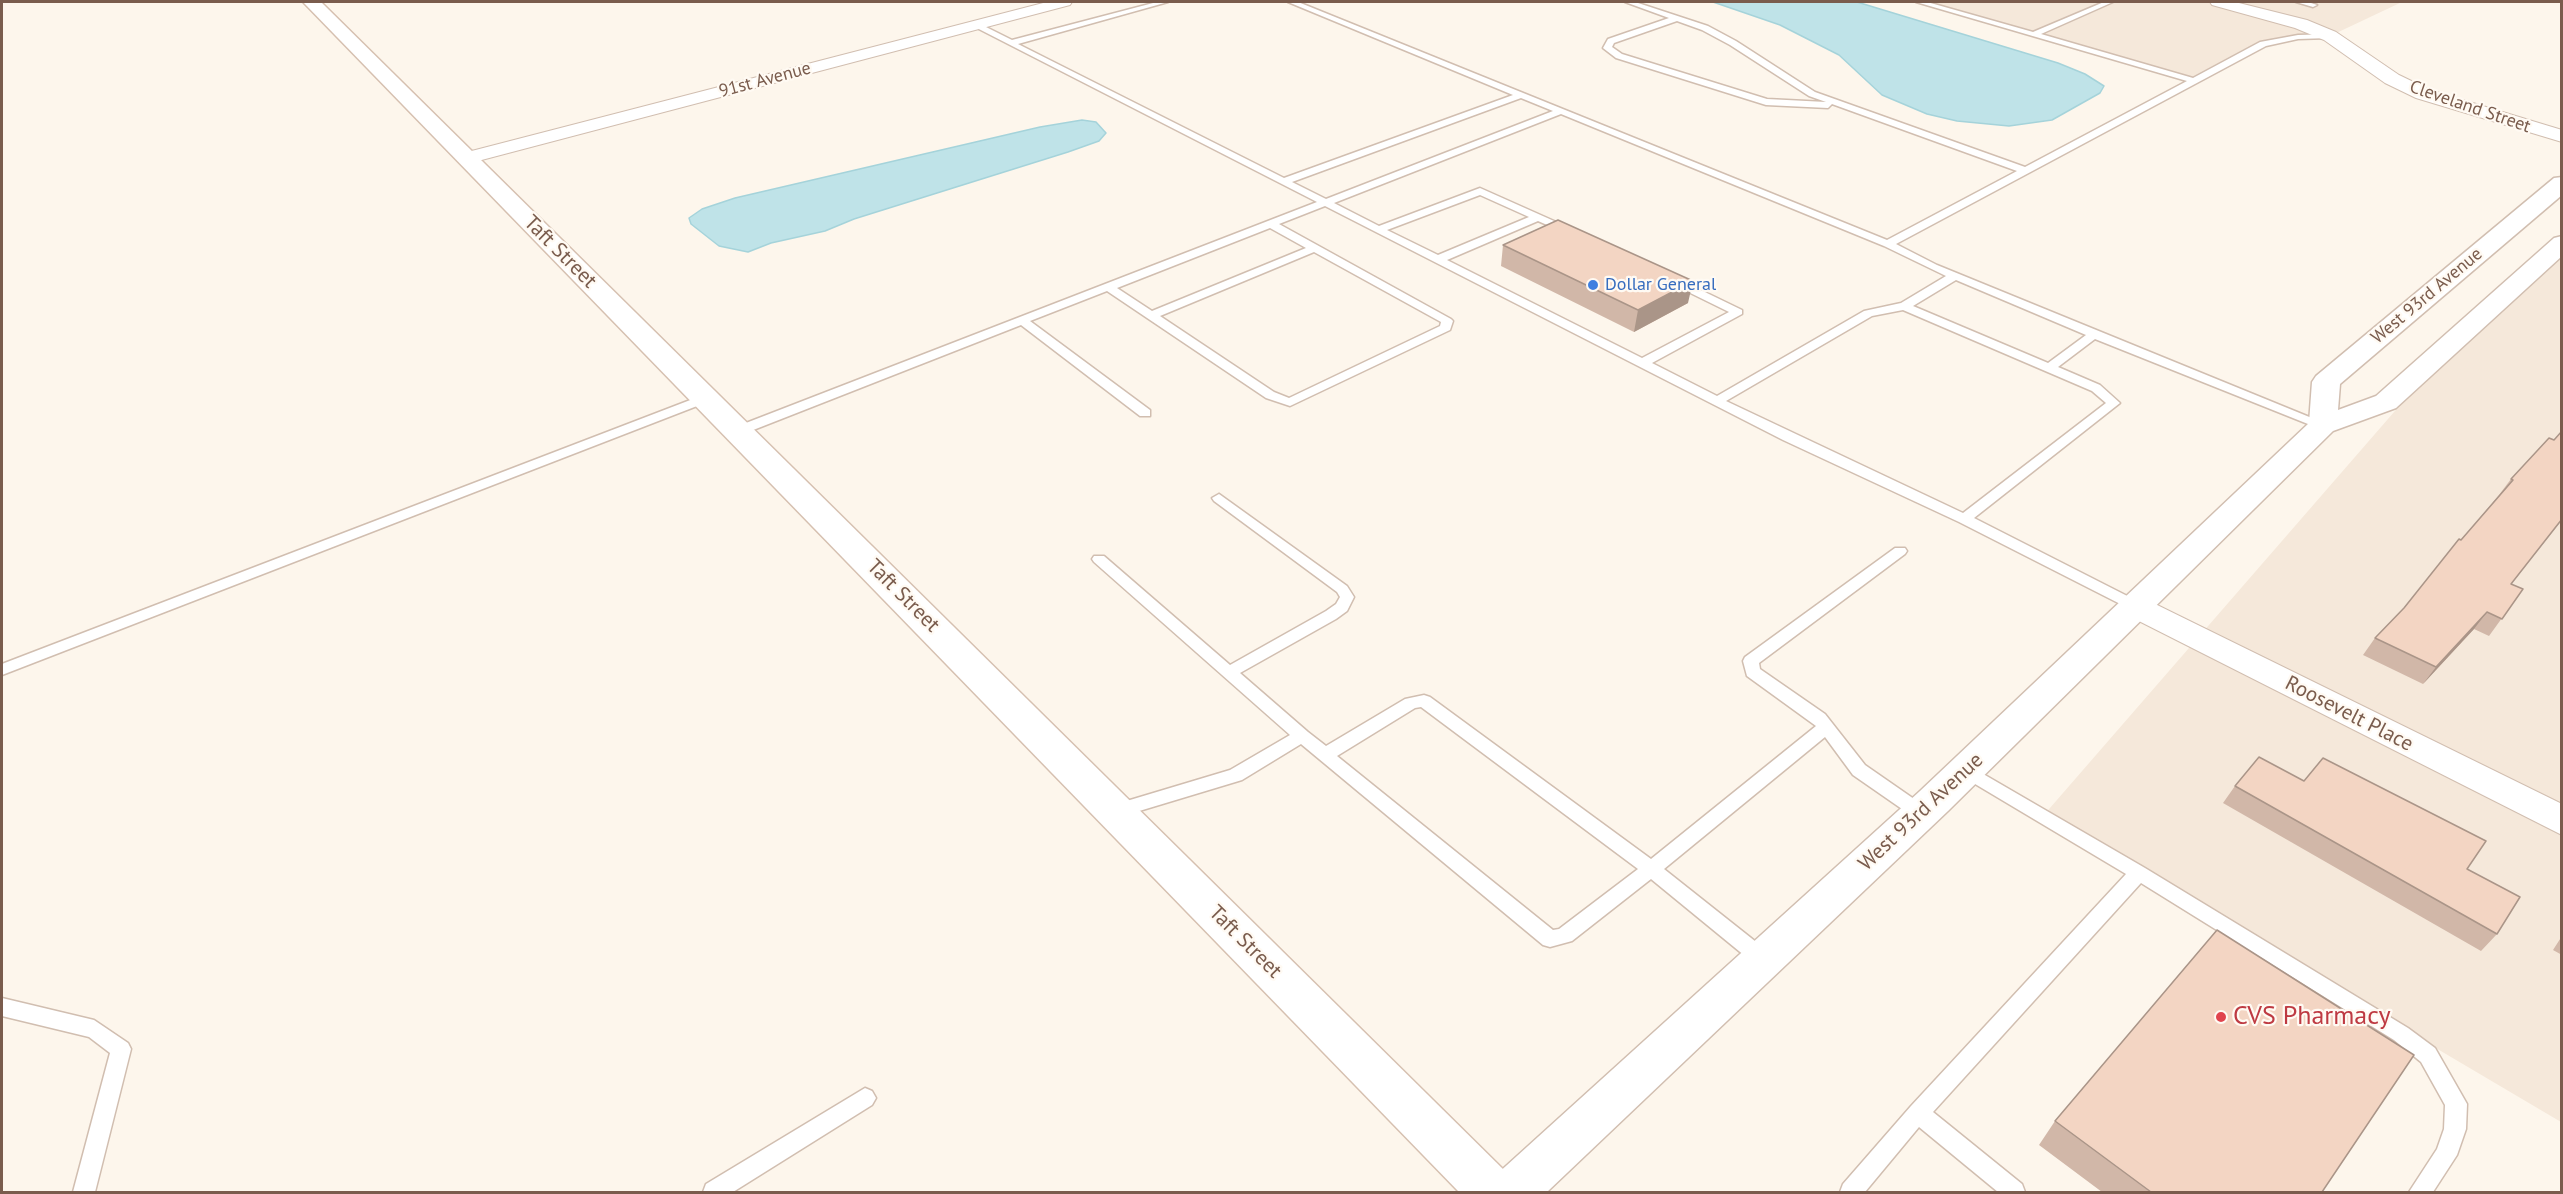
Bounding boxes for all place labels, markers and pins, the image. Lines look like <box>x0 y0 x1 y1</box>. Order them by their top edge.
place label: Dollar General <box>1605 274 1716 296</box>
marker: Dollar General <box>1586 278 1600 292</box>
place label: CVS Pharmacy <box>2233 1001 2391 1033</box>
marker: CVS Pharmacy <box>2214 1010 2228 1024</box>

